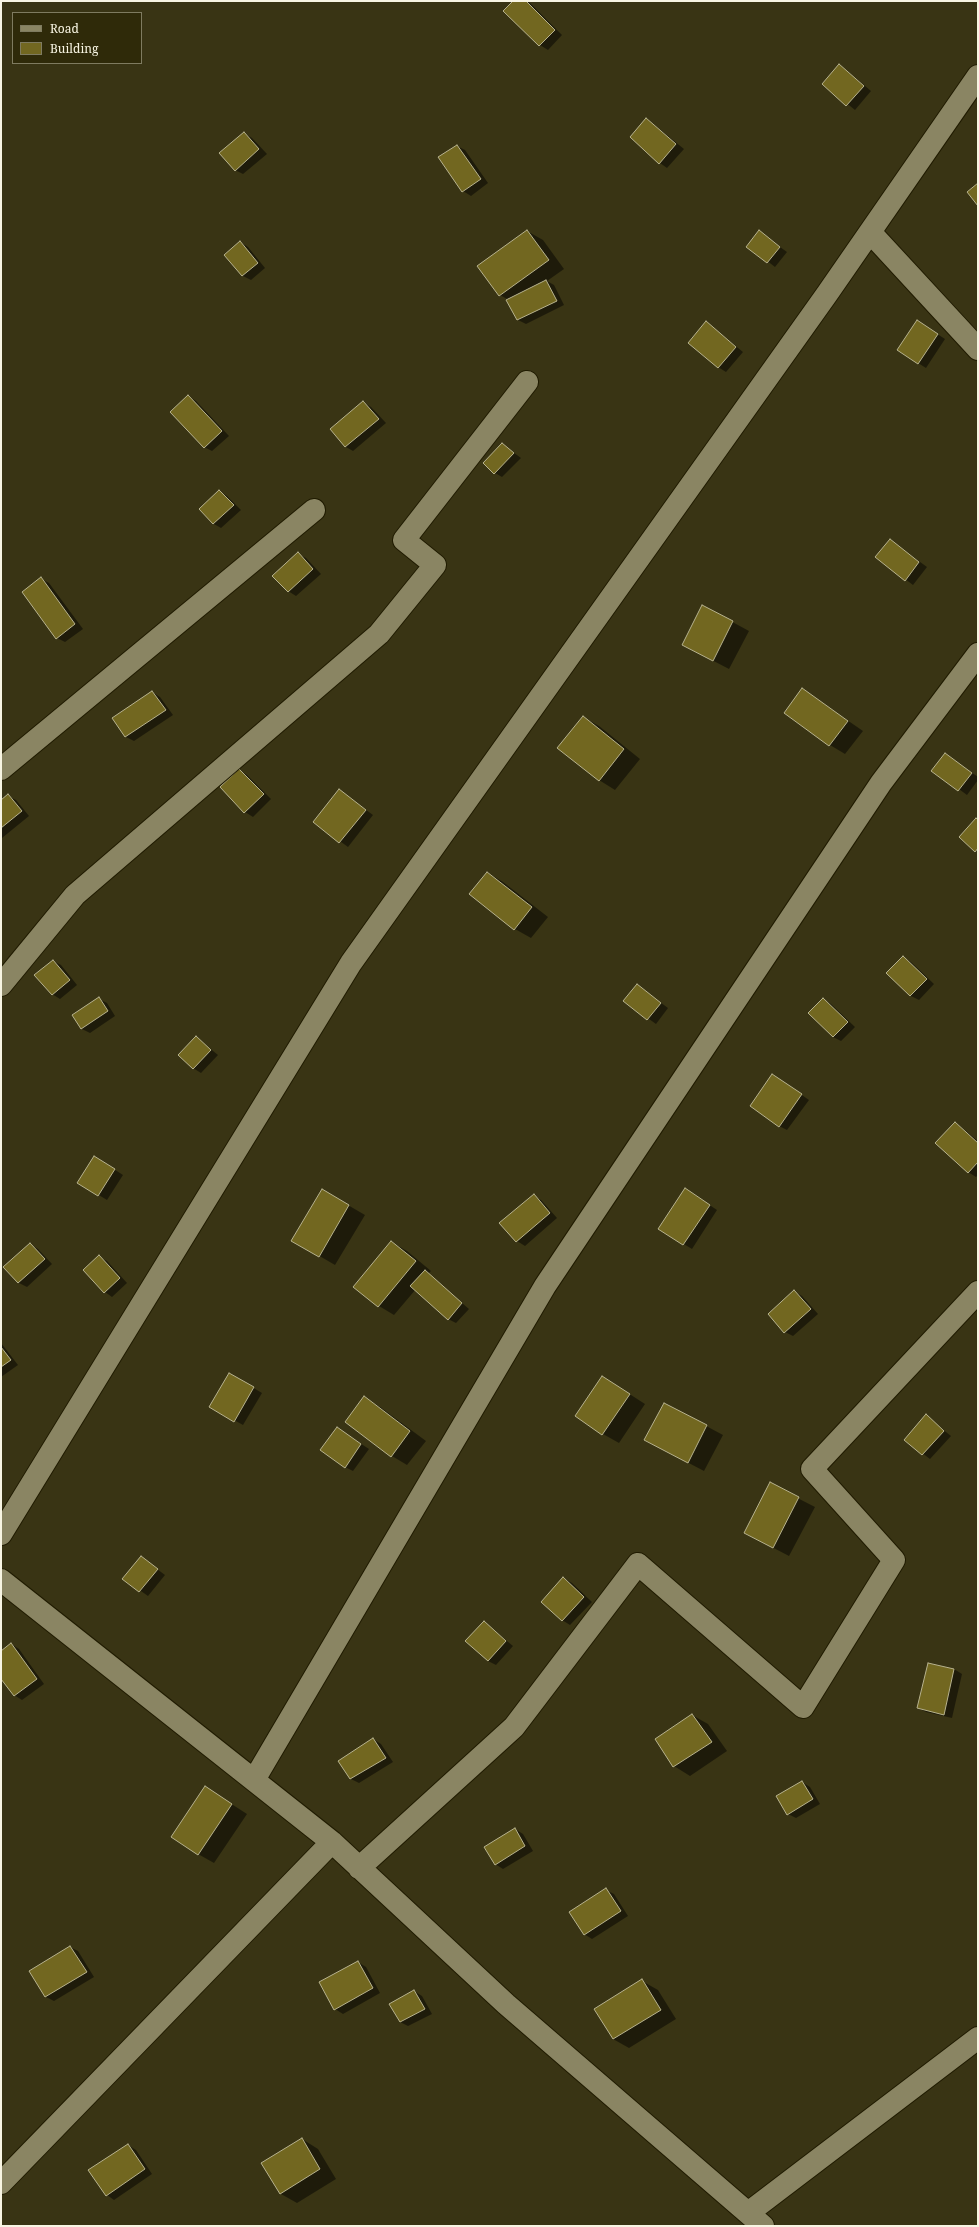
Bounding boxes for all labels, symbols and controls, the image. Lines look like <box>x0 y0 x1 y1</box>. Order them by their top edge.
legend <box>12 12 142 64</box>
text: Road <box>50 20 79 37</box>
text: Building <box>50 40 98 57</box>

